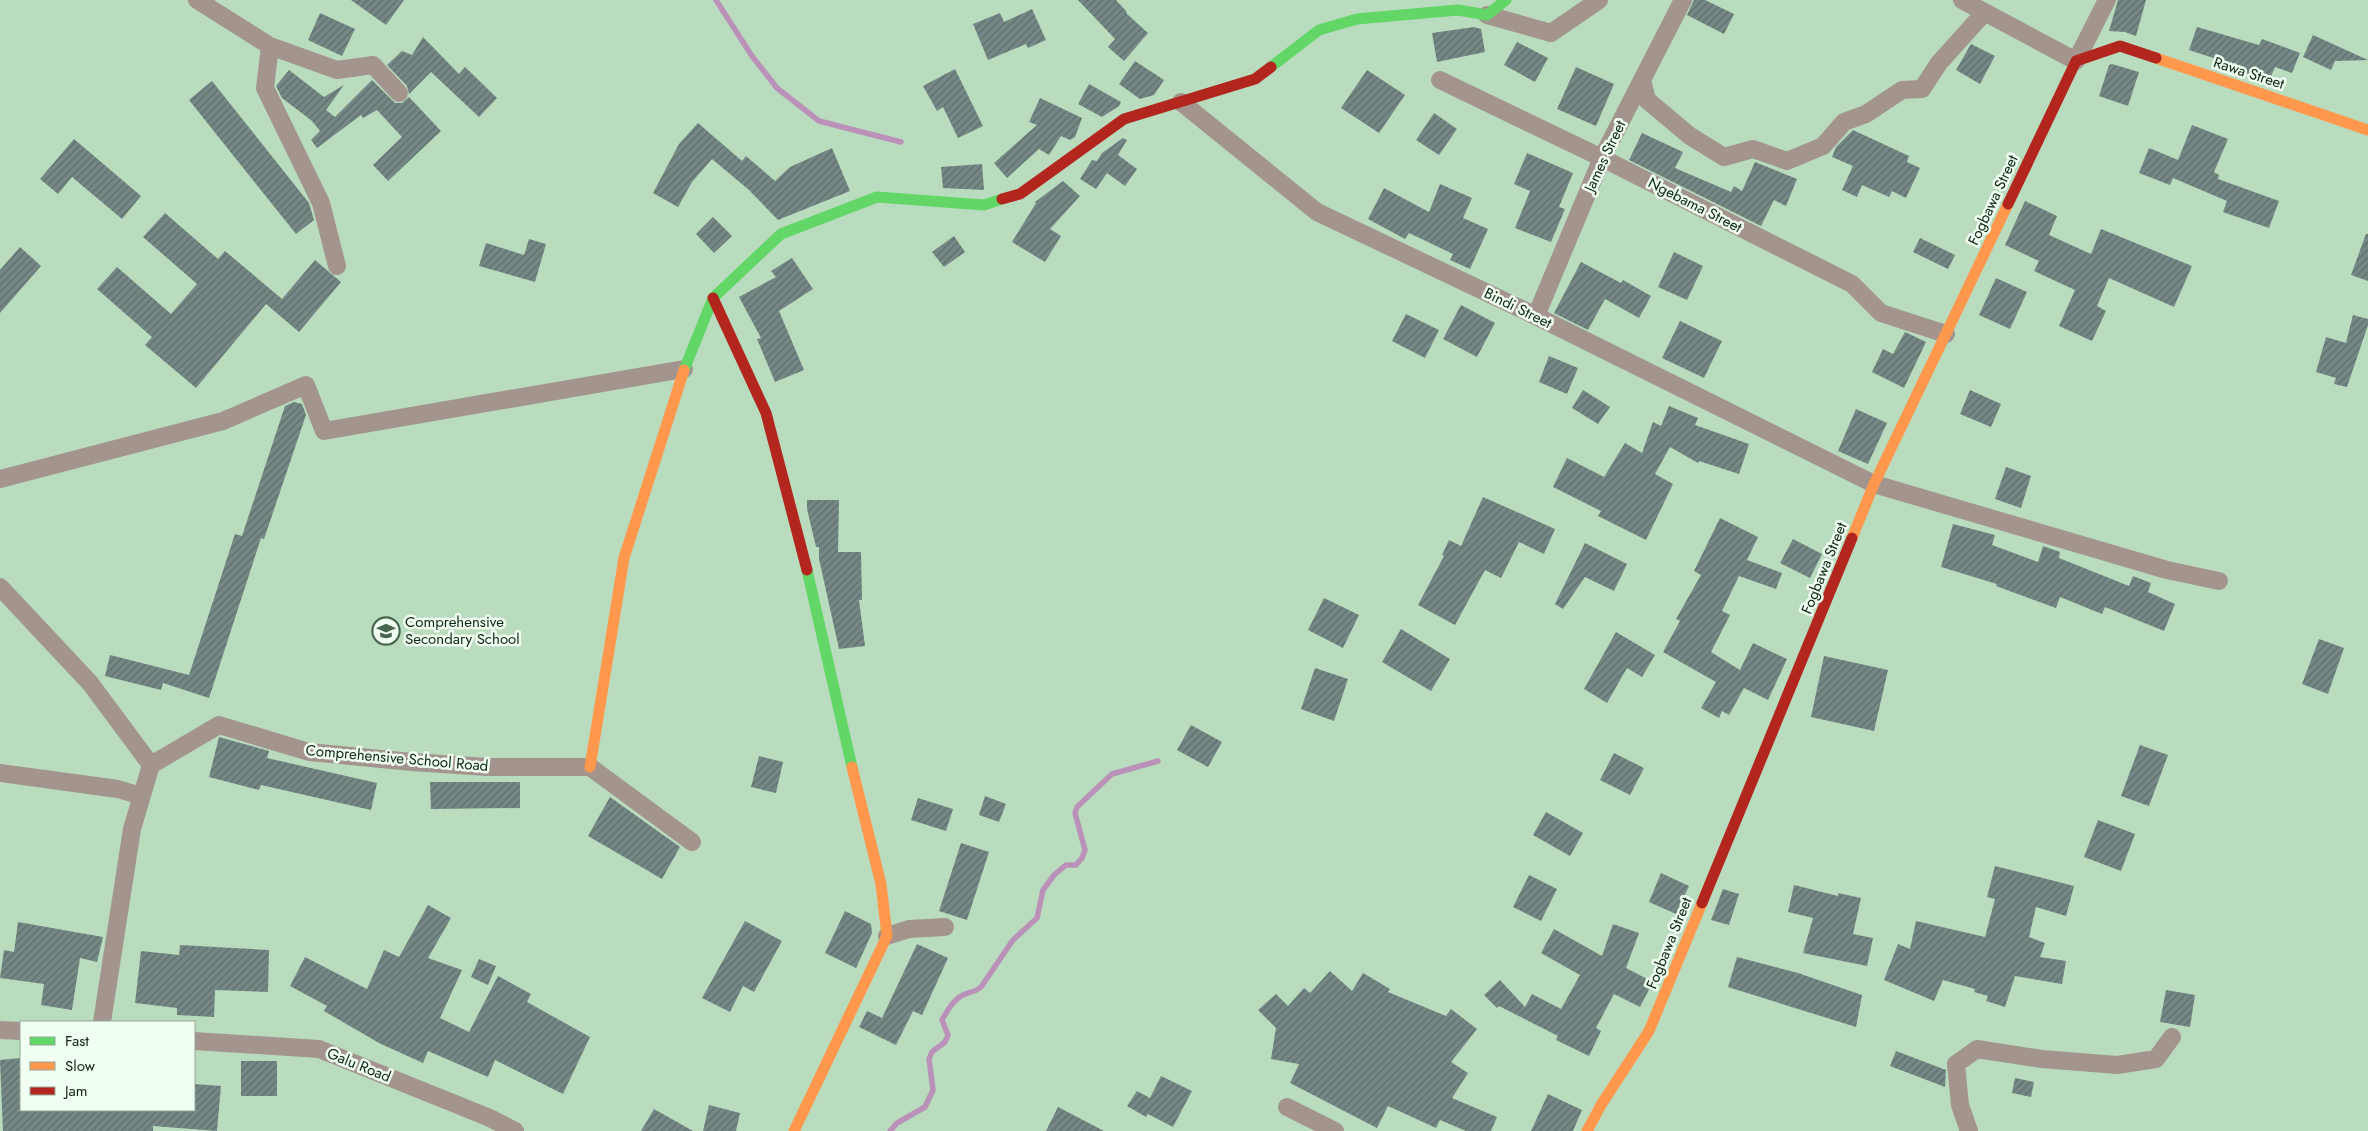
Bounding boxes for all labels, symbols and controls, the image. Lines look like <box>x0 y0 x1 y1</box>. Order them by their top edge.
street label: Rawa Street <box>2211 51 2288 95</box>
street label: James Street <box>1578 116 1631 197</box>
street label: Fogbawa Street <box>1962 151 2024 249</box>
street label: Ngebama Street <box>1644 172 1746 238</box>
street label: Bindi Street <box>1480 282 1556 334</box>
street label: Fogbawa Street <box>1796 518 1853 617</box>
place label: Comprehensive Secondary School <box>405 611 520 650</box>
school or university icon: Comprehensive Secondary School <box>371 616 401 646</box>
street label: Comprehensive School Road <box>305 739 489 777</box>
street label: Fogbawa Street <box>1641 893 1698 992</box>
legend <box>20 1021 195 1111</box>
text: Fast <box>65 1030 89 1052</box>
street label: Galu Road <box>324 1042 394 1088</box>
text: Slow <box>65 1055 96 1077</box>
text: Jam <box>63 1080 88 1102</box>

